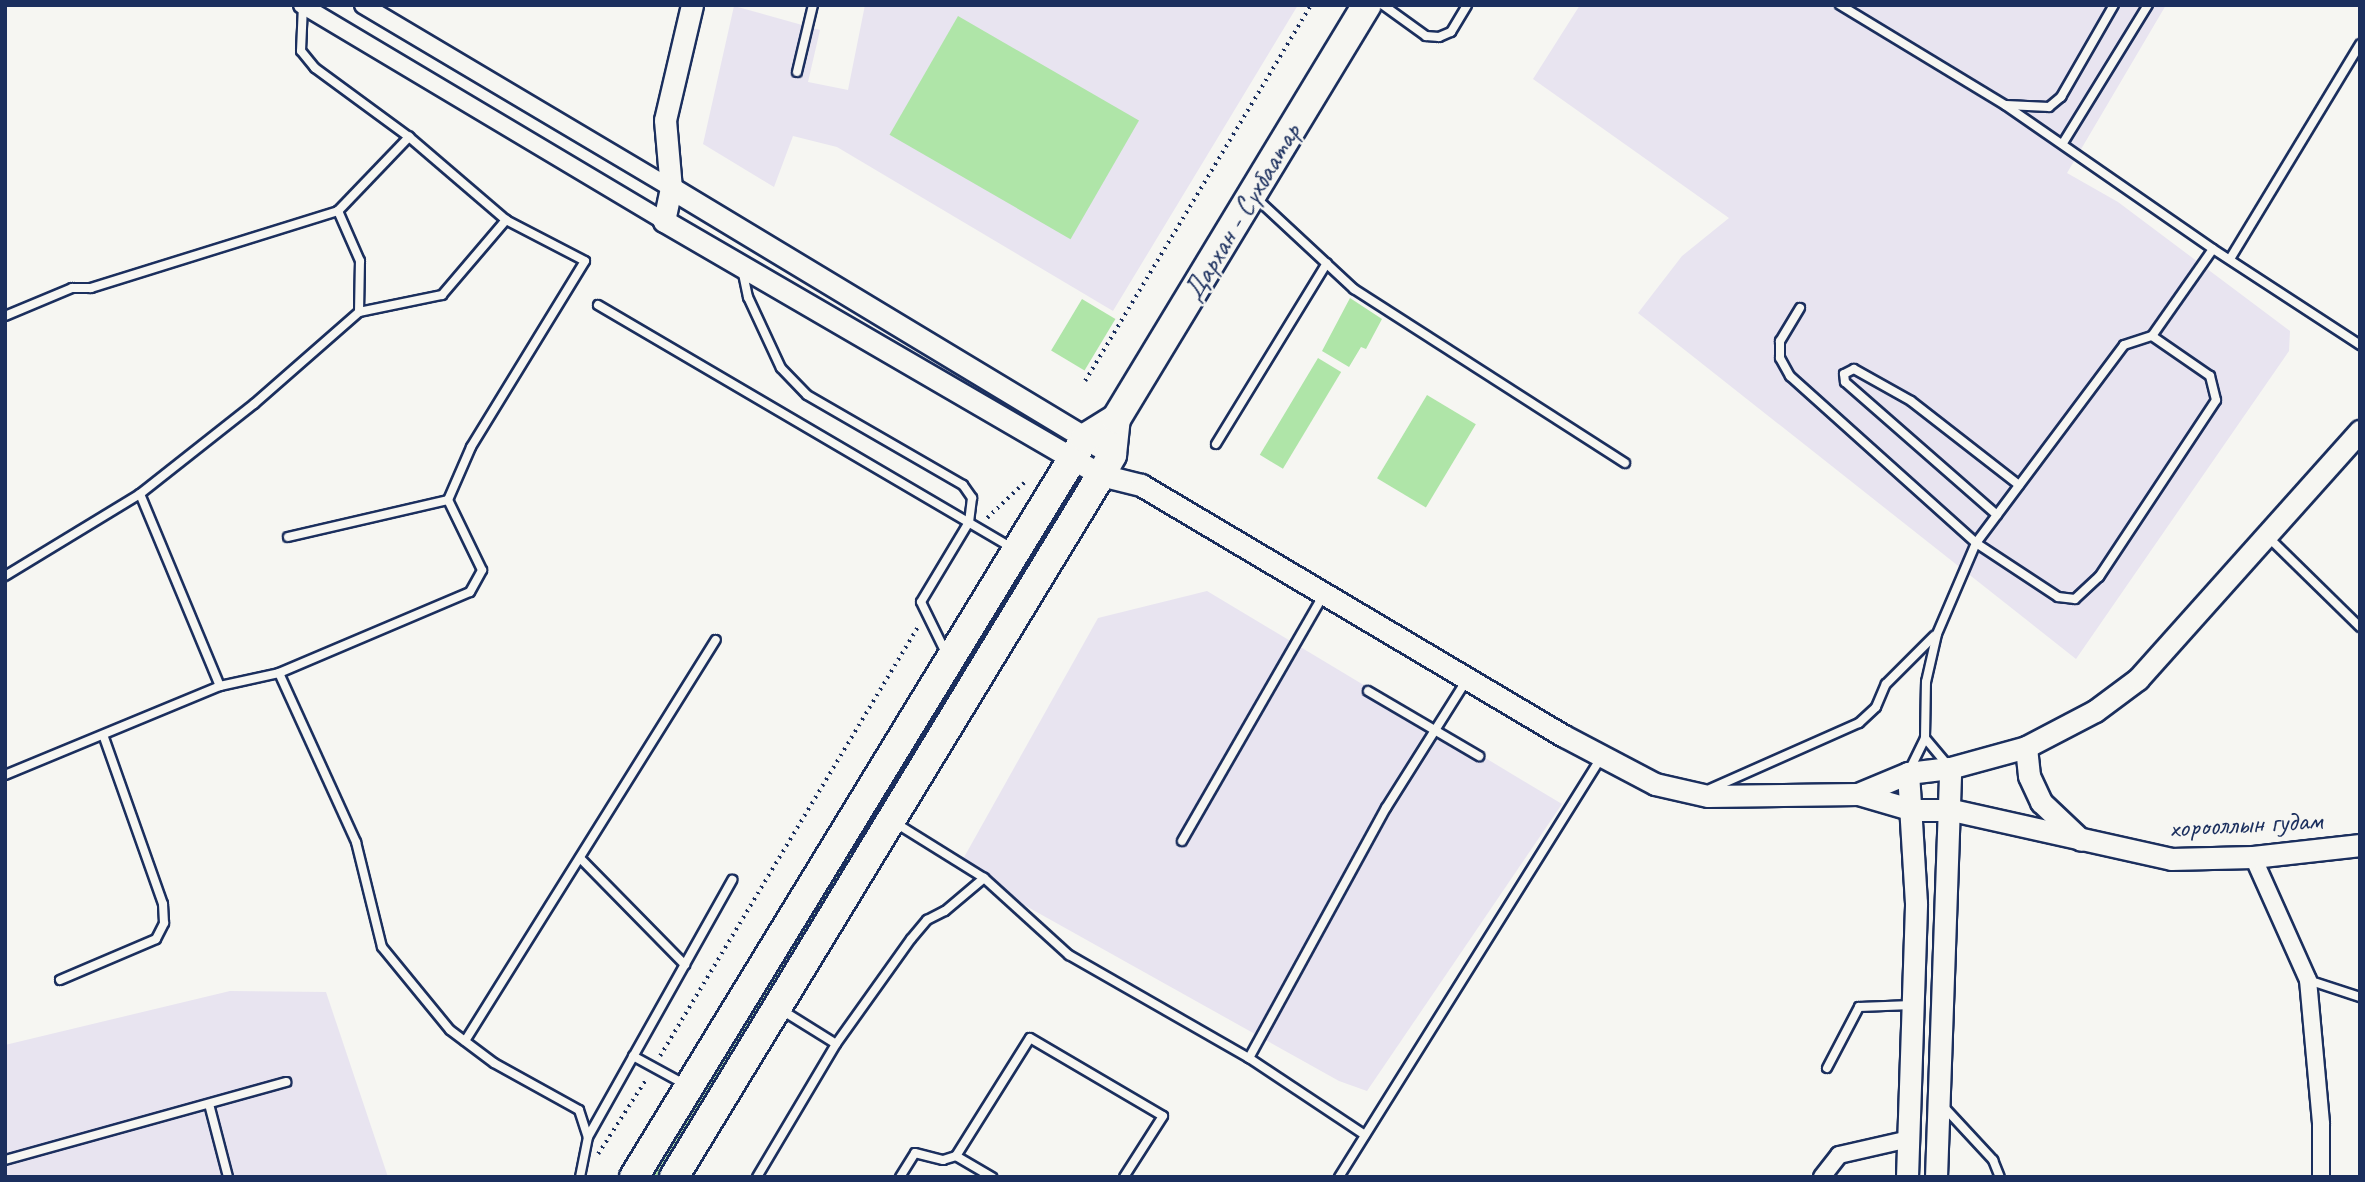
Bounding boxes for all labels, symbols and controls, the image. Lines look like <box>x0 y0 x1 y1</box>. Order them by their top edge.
street label: Дархан - Сүхбаатар <box>1176 117 1308 307</box>
street label: хорооллын гудам <box>2168 803 2324 845</box>

